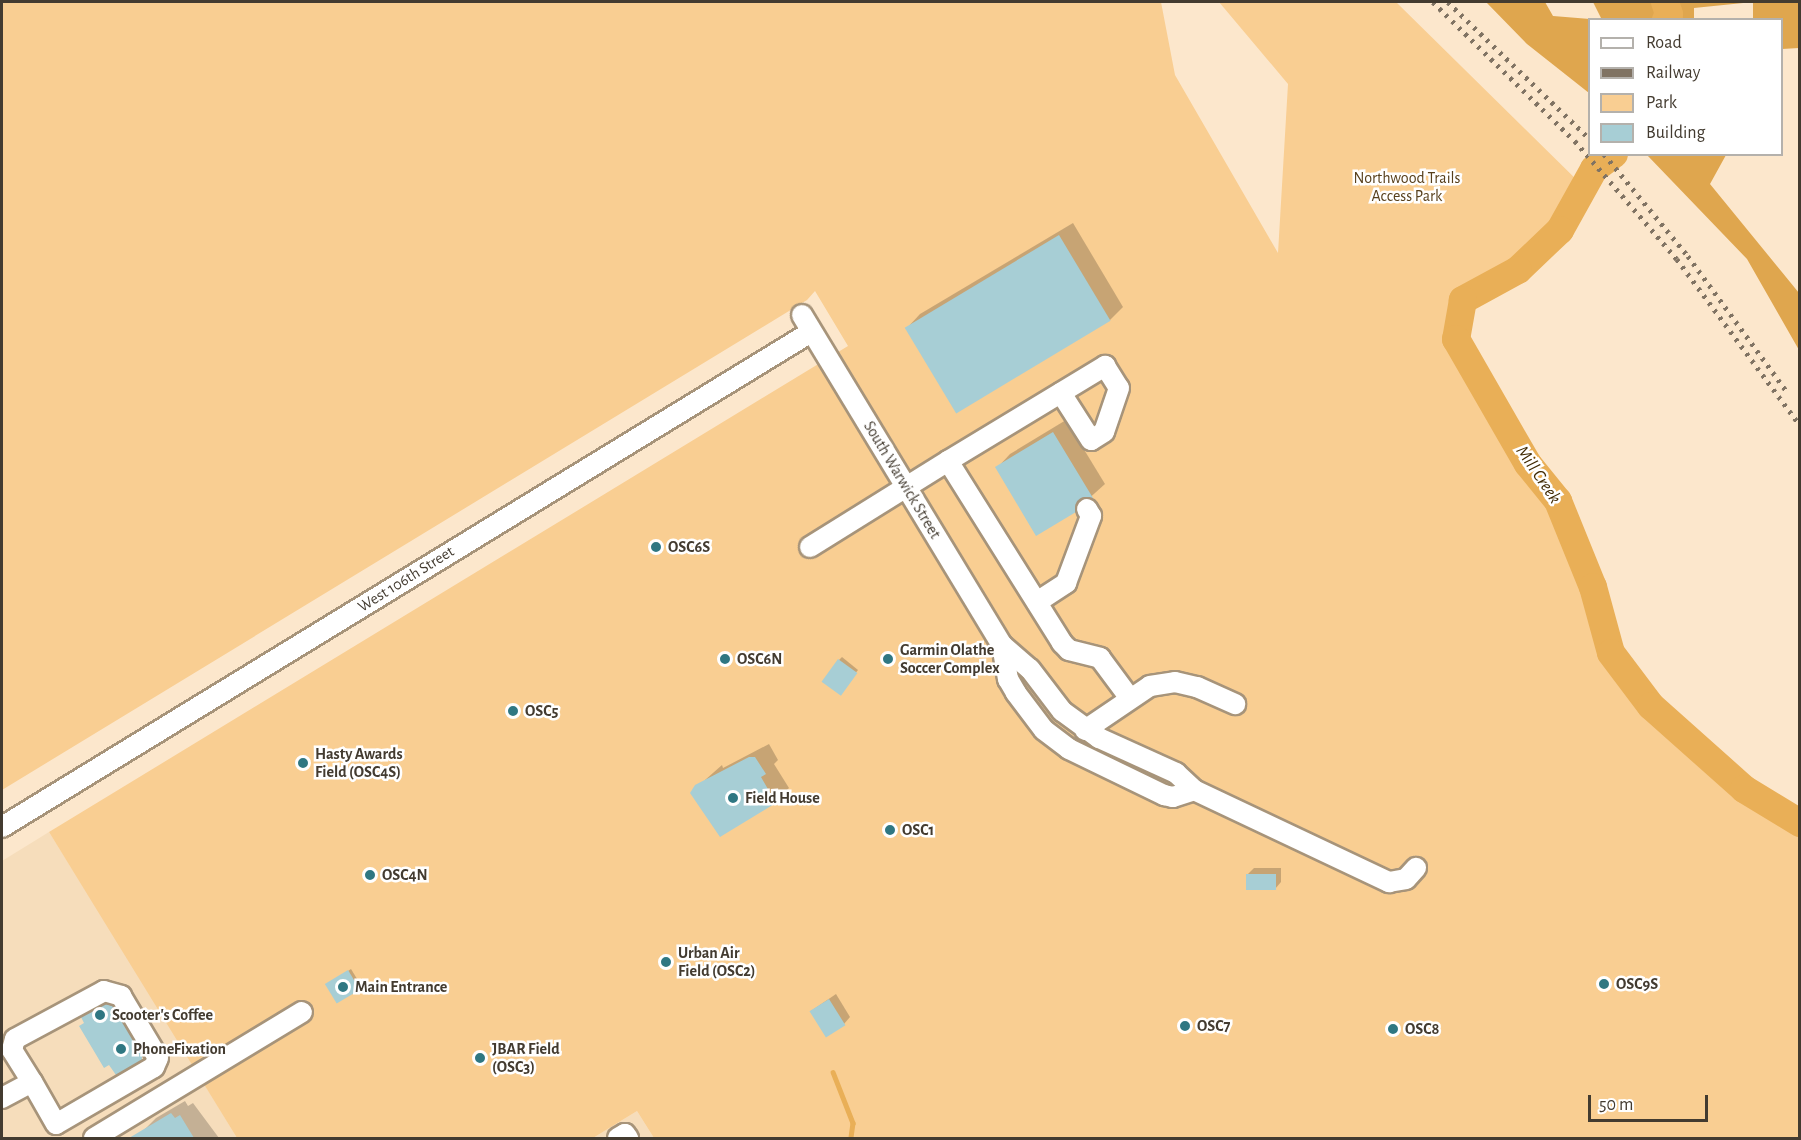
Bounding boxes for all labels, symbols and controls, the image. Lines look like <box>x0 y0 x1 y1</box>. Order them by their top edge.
legend <box>1588 18 1783 156</box>
text: Road <box>1646 34 1682 52</box>
text: Railway <box>1646 64 1700 82</box>
text: Park <box>1646 94 1677 112</box>
text: Building <box>1646 124 1705 142</box>
park label: Northwood Trails Access Park <box>1354 168 1460 206</box>
street label: South Warwick Street <box>859 418 945 542</box>
water label: Mill Creek <box>1511 442 1565 508</box>
place label: OSC6S <box>668 537 710 557</box>
marker: OSC6S <box>649 540 663 554</box>
street label: West 106th Street <box>354 542 458 616</box>
place label: Garmin Olathe Soccer Complex <box>900 640 1000 678</box>
place label: OSC6N <box>737 649 782 669</box>
marker: OSC6N <box>718 652 732 666</box>
marker: Garmin Olathe Soccer Complex <box>881 652 895 666</box>
place label: OSC5 <box>525 701 558 721</box>
marker: OSC5 <box>506 704 520 718</box>
place label: Hasty Awards Field (OSC4S) <box>315 744 403 782</box>
marker: Hasty Awards Field (OSC4S) <box>296 756 310 770</box>
place label: Field House <box>745 788 820 808</box>
marker: Field House <box>726 791 740 805</box>
place label: OSC1 <box>902 820 934 840</box>
marker: OSC1 <box>883 823 897 837</box>
place label: OSC4N <box>382 865 428 885</box>
marker: OSC4N <box>363 868 377 882</box>
place label: Urban Air Field (OSC2) <box>678 943 756 981</box>
marker: Urban Air Field (OSC2) <box>659 955 673 969</box>
place label: OSC9S <box>1616 974 1658 994</box>
place label: Main Entrance <box>355 977 447 997</box>
marker: OSC9S <box>1597 977 1611 991</box>
marker: Main Entrance <box>336 980 350 994</box>
place label: Scooter's Coffee <box>112 1005 213 1025</box>
marker: Scooter's Coffee <box>93 1008 107 1022</box>
place label: OSC7 <box>1197 1016 1230 1036</box>
marker: OSC7 <box>1178 1019 1192 1033</box>
place label: OSC8 <box>1405 1019 1439 1039</box>
marker: OSC8 <box>1386 1022 1400 1036</box>
place label: PhoneFixation <box>133 1039 226 1059</box>
place label: JBAR Field (OSC3) <box>492 1039 560 1077</box>
marker: PhoneFixation <box>114 1042 128 1056</box>
marker: JBAR Field (OSC3) <box>473 1051 487 1065</box>
scale bar <box>1591 1083 1711 1121</box>
text: 50 m <box>1599 1096 1633 1114</box>

